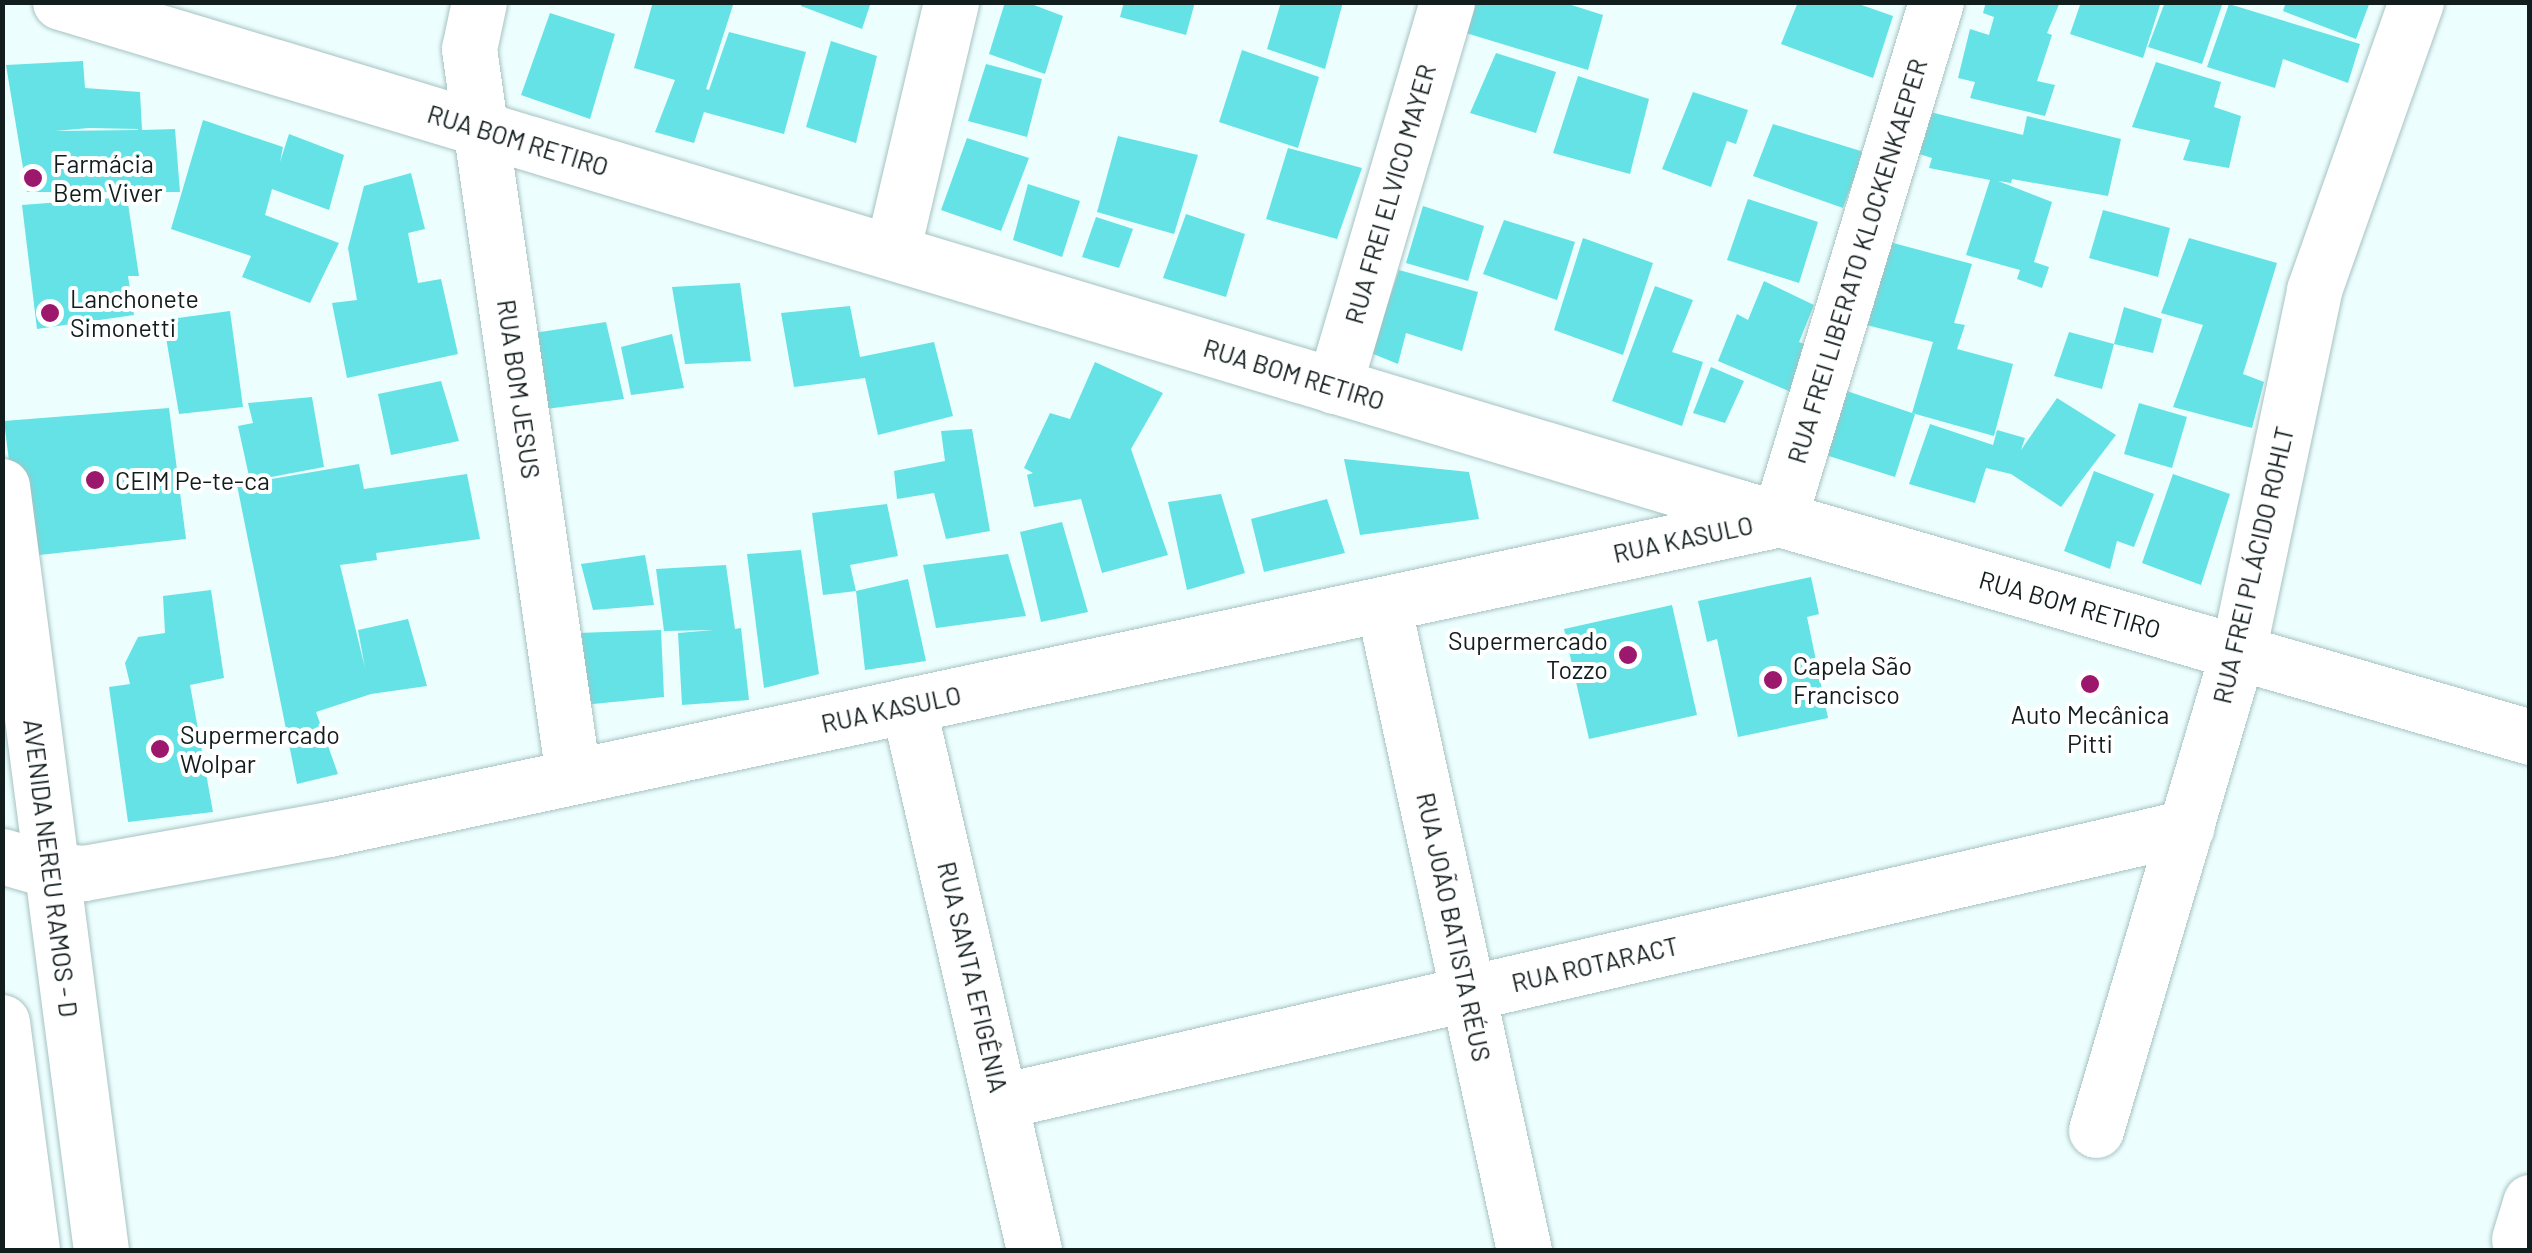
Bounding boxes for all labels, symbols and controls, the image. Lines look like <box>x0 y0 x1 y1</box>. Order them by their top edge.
street label: RUA FREI LIBERATO KLOCKENKAEPER <box>1781 55 1933 467</box>
street label: RUA FREI ELVICO MAYER <box>1339 61 1441 327</box>
street label: RUA BOM RETIRO <box>424 98 612 182</box>
place label: Farmácia Bem Viver <box>53 149 163 208</box>
marker: Farmácia Bem Viver <box>22 167 44 189</box>
place label: Lanchonete Simonetti <box>70 284 199 343</box>
street label: RUA BOM JESUS <box>492 298 546 480</box>
marker: Lanchonete Simonetti <box>39 302 61 324</box>
street label: RUA BOM RETIRO <box>1200 332 1388 416</box>
street label: RUA FREI PLÁCIDO ROHLT <box>2207 424 2299 706</box>
place label: CEIM Pe-te-ca <box>115 465 270 495</box>
marker: CEIM Pe-te-ca <box>84 469 106 491</box>
street label: RUA KASULO <box>1610 510 1756 568</box>
street label: RUA BOM RETIRO <box>1976 564 2164 644</box>
place label: Supermercado Tozzo <box>1448 626 1608 685</box>
marker: Supermercado Tozzo <box>1617 644 1639 666</box>
place label: Capela São Francisco <box>1793 651 1912 710</box>
marker: Capela São Francisco <box>1762 669 1784 691</box>
marker: Auto Mecânica Pitti <box>2079 673 2101 695</box>
street label: RUA KASULO <box>818 680 964 738</box>
place label: Auto Mecânica Pitti <box>2011 700 2169 759</box>
street label: AVENIDA NEREU RAMOS - D <box>18 717 84 1019</box>
place label: Supermercado Wolpar <box>180 720 340 779</box>
marker: Supermercado Wolpar <box>149 738 171 760</box>
street label: RUA JOÃO BATISTA RÉUS <box>1411 790 1497 1064</box>
street label: RUA SANTA EFIGÊNIA <box>932 859 1014 1095</box>
street label: RUA ROTARACT <box>1509 930 1681 998</box>

